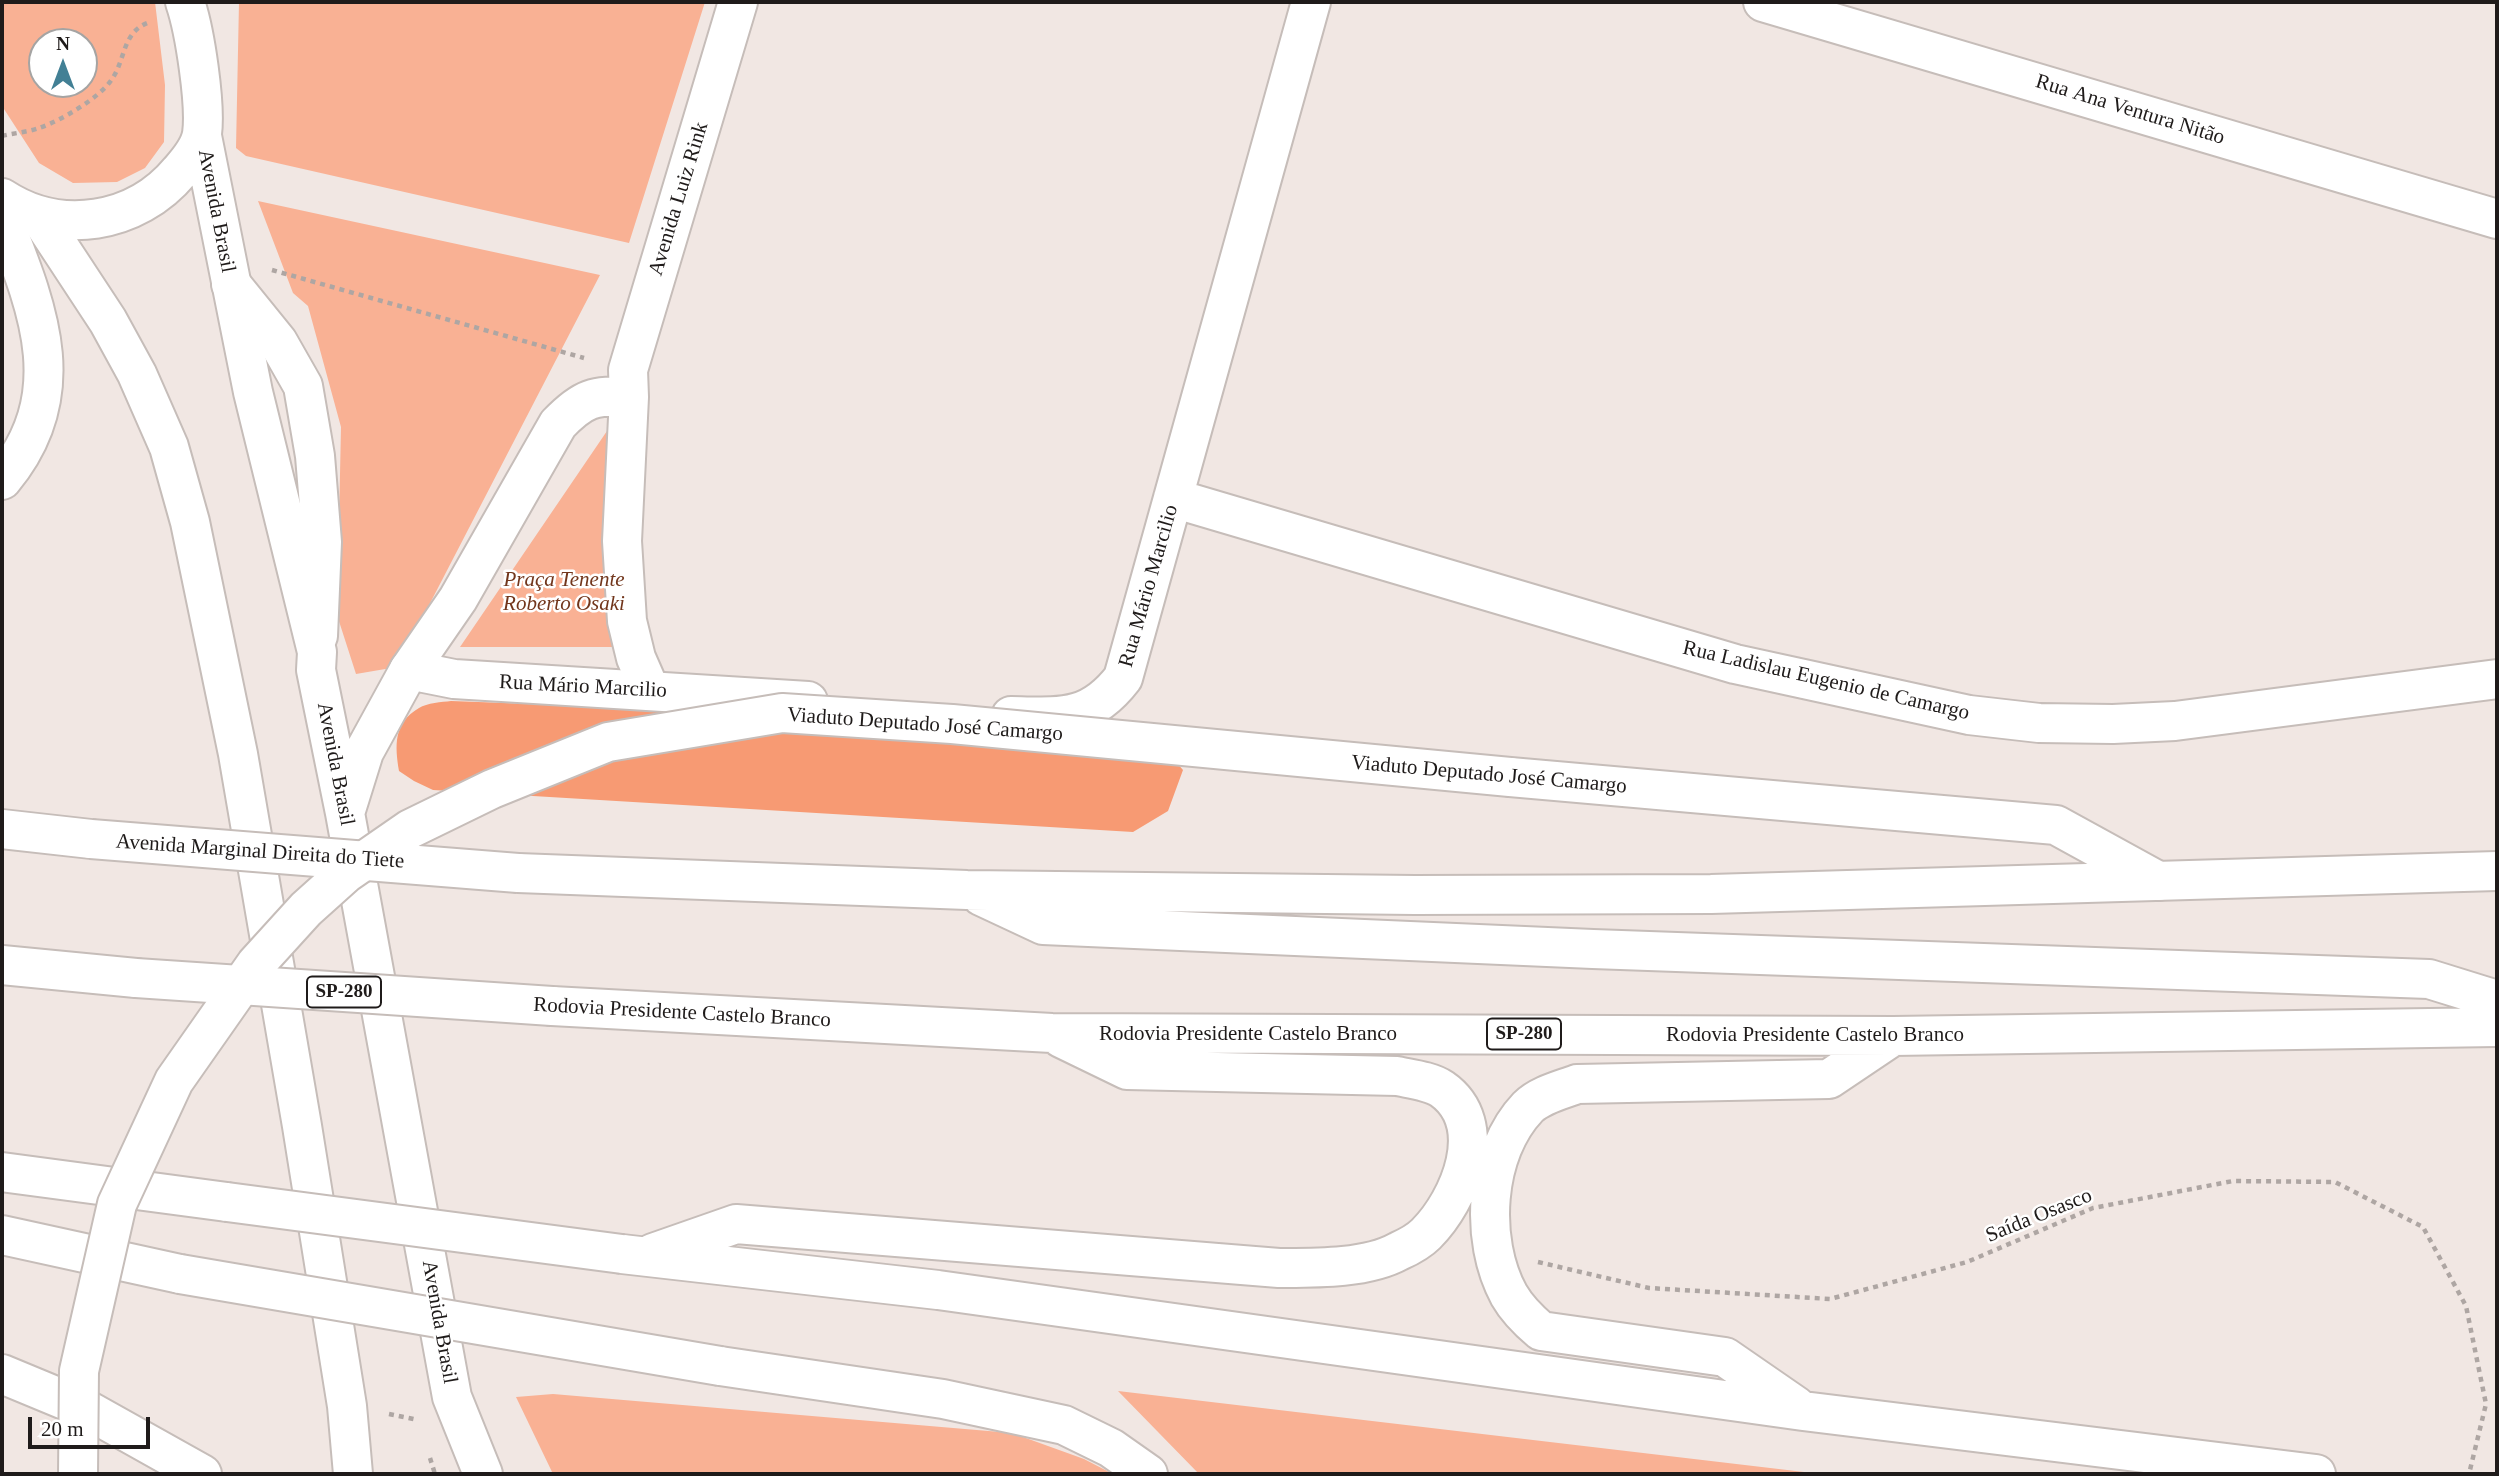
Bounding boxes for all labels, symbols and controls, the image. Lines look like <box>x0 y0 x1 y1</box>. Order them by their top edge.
north arrow <box>28 28 98 98</box>
text: N <box>56 33 70 54</box>
street label: Rua Ana Ventura Nitão <box>2032 69 2228 151</box>
street label: Avenida Luiz Rink <box>644 119 714 279</box>
street label: Avenida Brasil <box>192 147 240 275</box>
street label: Rua Mário Marcilio <box>1114 502 1184 670</box>
park label: Praça Tenente Roberto Osaki <box>503 567 625 617</box>
street label: Rua Ladislau Eugenio de Camargo <box>1680 636 1972 726</box>
street label: Rua Mário Marcilio <box>498 670 668 704</box>
street label: Avenida Brasil <box>311 700 359 828</box>
street label: Viaduto Deputado José Camargo <box>786 703 1064 747</box>
street label: Viaduto Deputado José Camargo <box>1350 750 1628 800</box>
street label: Avenida Marginal Direita do Tiete <box>115 829 405 875</box>
road number: SP-280 <box>307 976 381 1008</box>
street label: Rodovia Presidente Castelo Branco <box>533 993 831 1033</box>
road number: SP-280 <box>1487 1018 1561 1050</box>
street label: Rodovia Presidente Castelo Branco <box>1099 1021 1397 1047</box>
street label: Rodovia Presidente Castelo Branco <box>1666 1022 1964 1048</box>
street label: Saída Osasco <box>1982 1183 2096 1249</box>
street label: Avenida Brasil <box>416 1258 462 1386</box>
scale bar <box>32 1402 154 1446</box>
text: 20 m <box>41 1417 84 1441</box>

